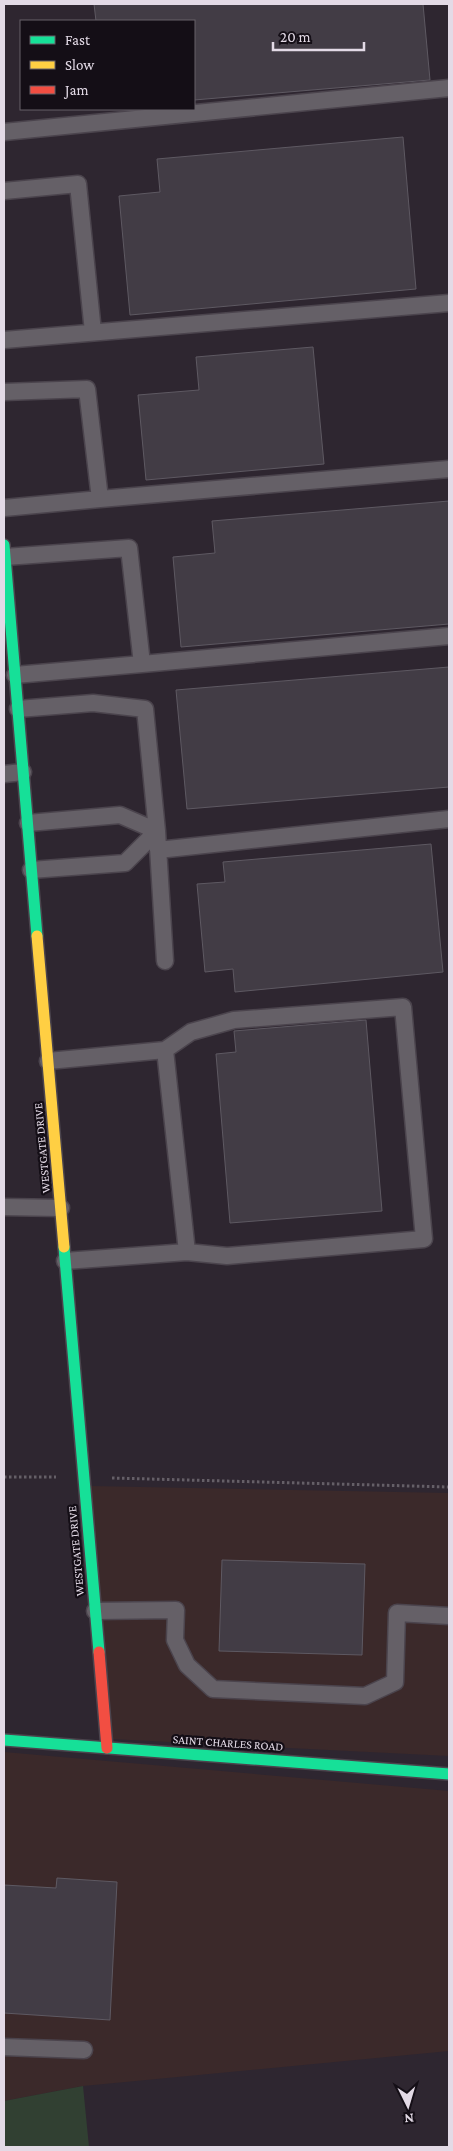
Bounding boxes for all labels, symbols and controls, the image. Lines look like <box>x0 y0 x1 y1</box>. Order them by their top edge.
legend <box>20 20 195 110</box>
scale bar <box>273 20 364 52</box>
text: 20 m <box>280 29 311 45</box>
text: Fast <box>65 32 91 48</box>
text: Slow <box>65 57 95 73</box>
text: Jam <box>63 82 88 99</box>
street label: WESTGATE DRIVE <box>31 1102 53 1194</box>
street label: WESTGATE DRIVE <box>65 1505 87 1597</box>
street label: SAINT CHARLES ROAD <box>172 1732 284 1754</box>
north arrow <box>383 2081 433 2131</box>
text: N <box>403 2111 415 2127</box>

